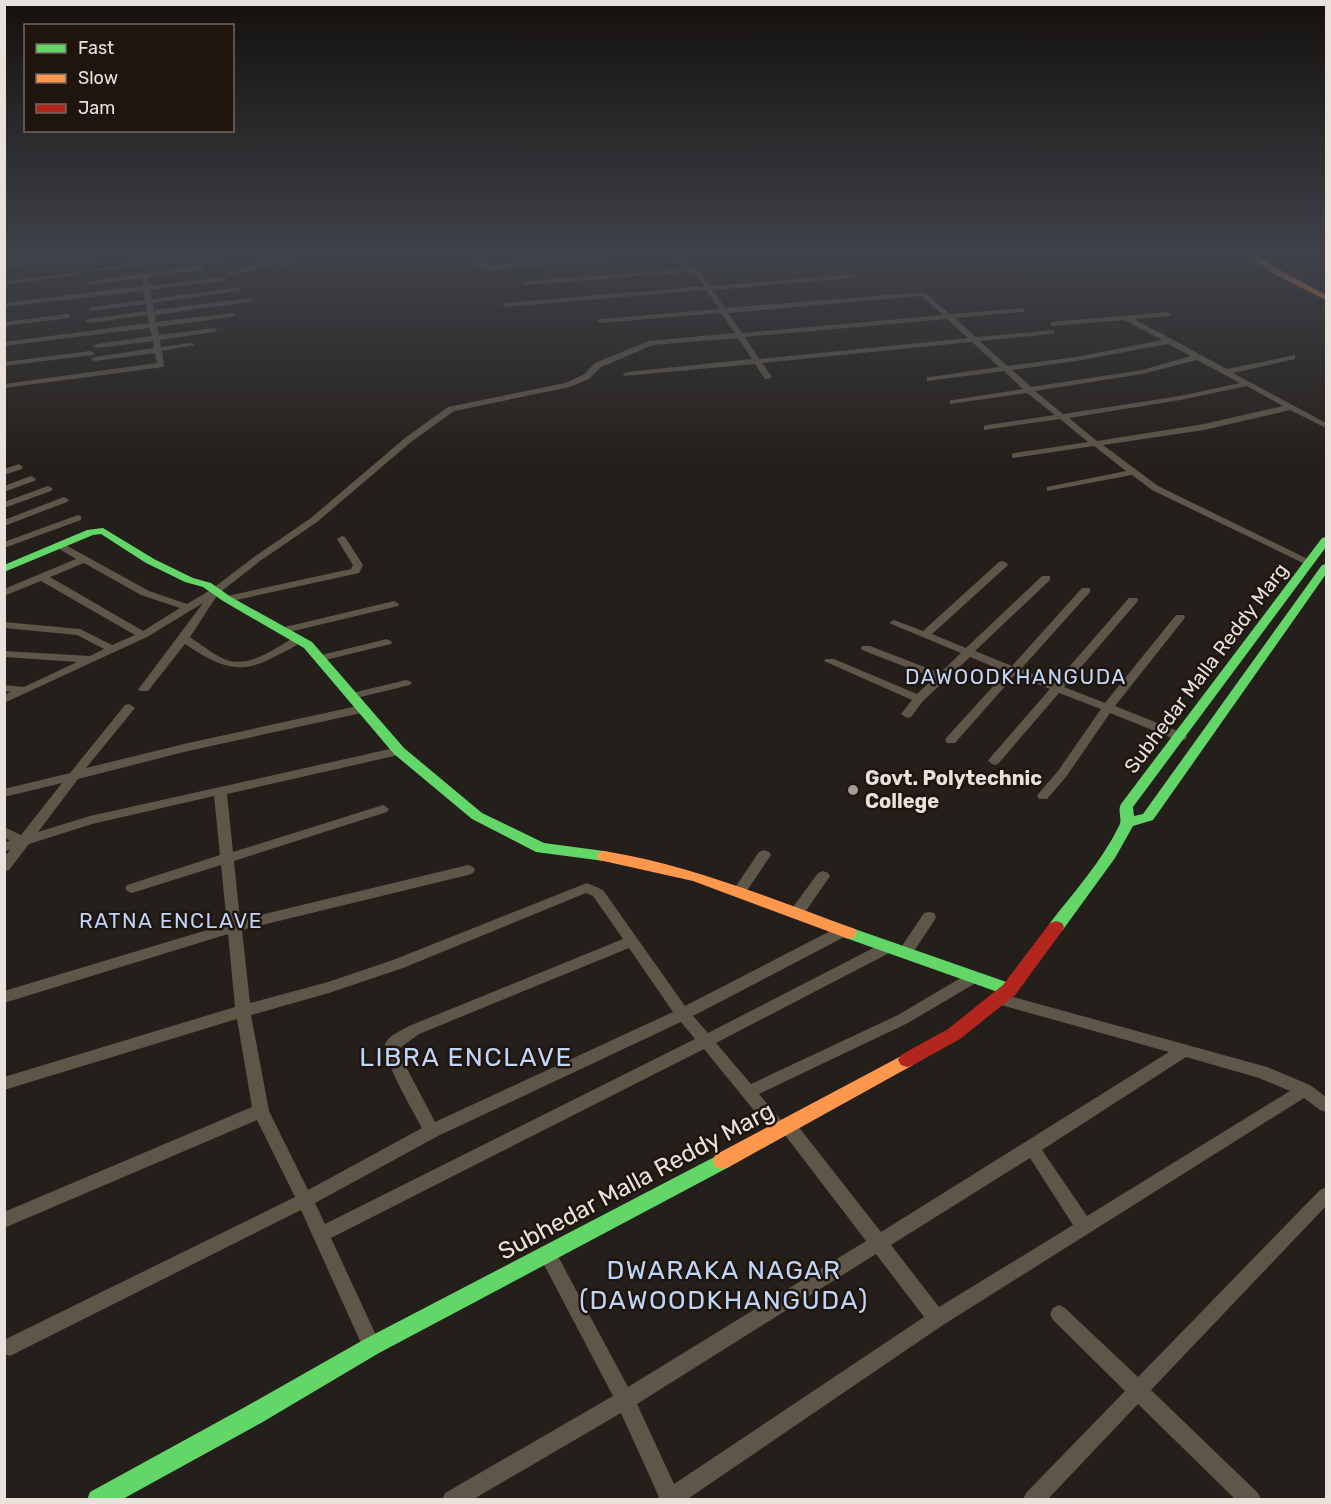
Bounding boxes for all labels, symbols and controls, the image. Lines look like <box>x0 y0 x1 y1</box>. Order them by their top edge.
legend <box>24 24 234 132</box>
text: Fast <box>78 37 114 59</box>
text: Slow <box>78 67 118 89</box>
text: Jam <box>78 97 115 119</box>
street label: Subhedar Malla Reddy Marg <box>1119 558 1293 778</box>
district label: DAWOODKHANGUDA <box>905 664 1127 689</box>
place label: Govt. Polytechnic College <box>865 766 1042 813</box>
marker: Govt. Polytechnic College <box>846 783 860 797</box>
district label: RATNA ENCLAVE <box>79 908 263 933</box>
district label: LIBRA ENCLAVE <box>359 1042 573 1073</box>
street label: Subhedar Malla Reddy Marg <box>493 1096 779 1266</box>
district label: DWARAKA NAGAR (DAWOODKHANGUDA) <box>579 1255 869 1316</box>

